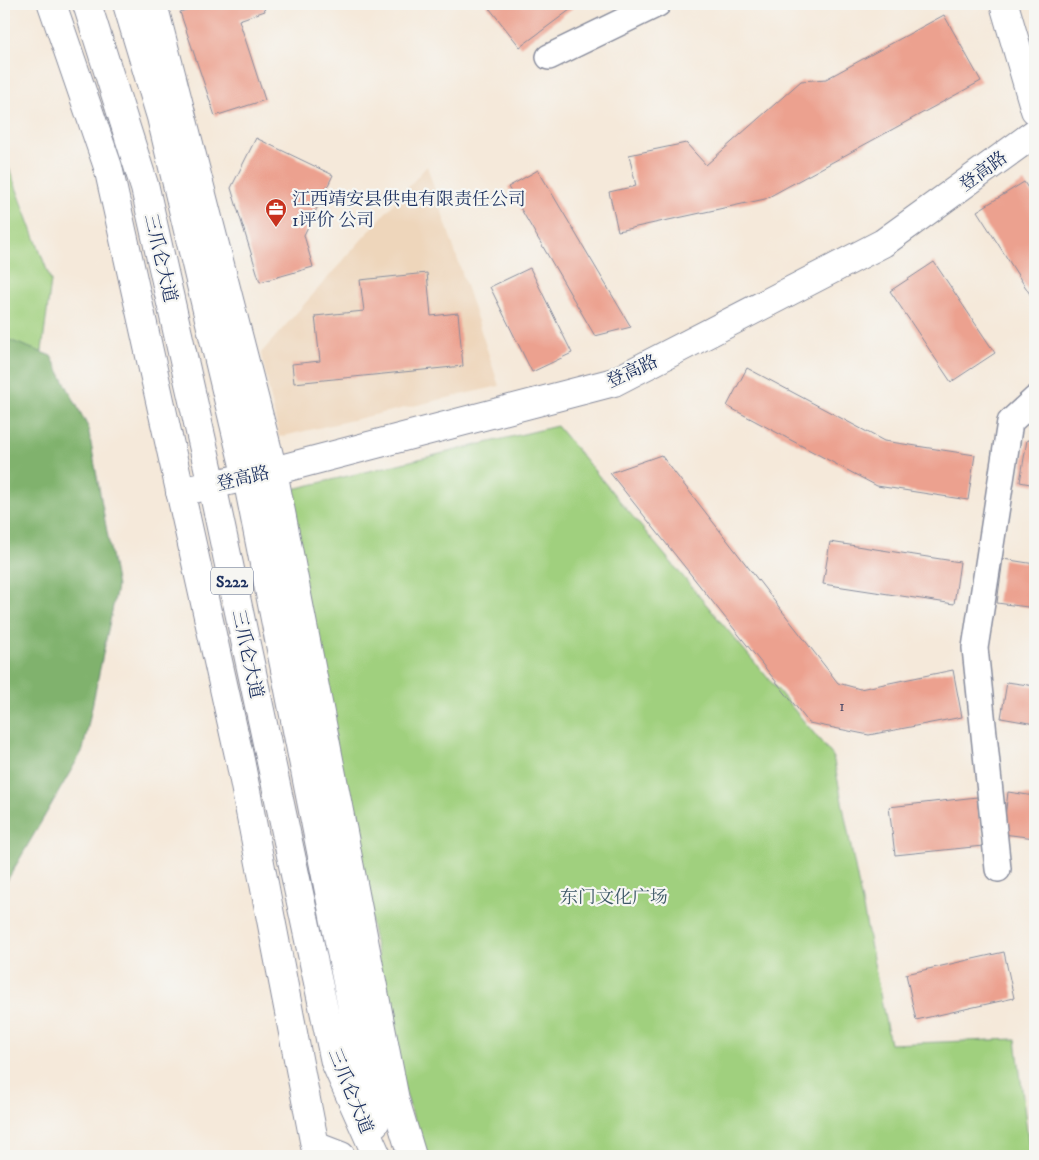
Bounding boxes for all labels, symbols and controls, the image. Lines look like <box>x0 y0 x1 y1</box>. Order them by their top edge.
street label: 登高路 <box>955 147 1012 197</box>
place label: 江西靖安县供电有限责任公司 1评价 公司 <box>292 189 526 232</box>
office icon: 江西靖安县供电有限责任公司 1评价 公司 <box>264 197 288 228</box>
street label: 三爪仑大道 <box>139 212 181 305</box>
street label: 登高路 <box>603 351 662 393</box>
street label: 登高路 <box>214 462 272 496</box>
road number: S222 <box>211 568 253 594</box>
street label: 三爪仑大道 <box>227 608 267 701</box>
house number: 1 <box>839 697 845 716</box>
park label: 东门文化广场 <box>560 887 668 909</box>
street label: 三爪仑大道 <box>323 1046 377 1137</box>

